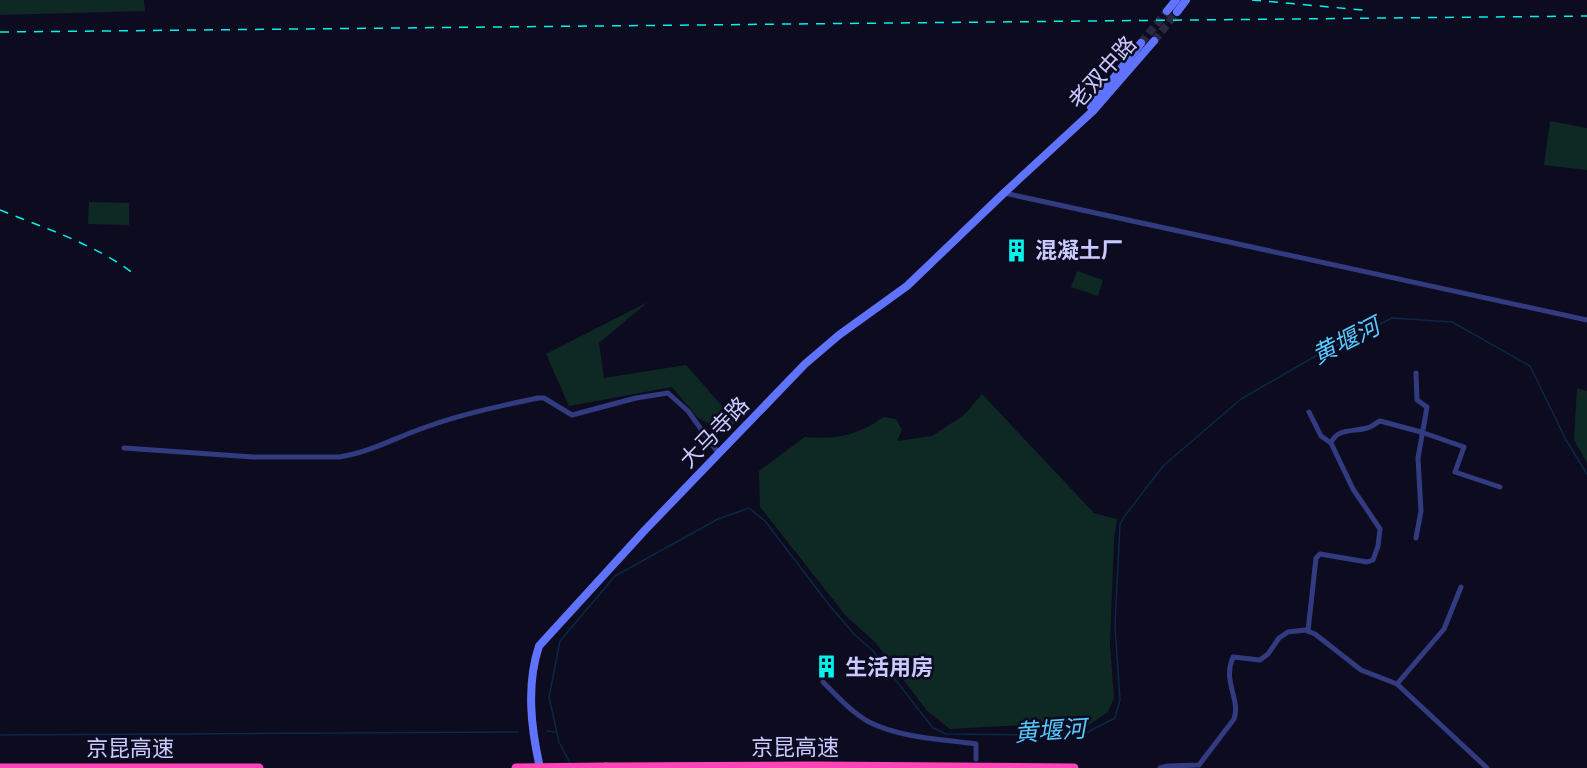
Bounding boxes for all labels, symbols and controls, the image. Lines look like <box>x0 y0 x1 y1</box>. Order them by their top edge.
street label: 老双中路 <box>1062 30 1142 114</box>
place label: 混凝土厂 <box>1035 236 1123 264</box>
building icon: 混凝土厂 <box>1004 237 1030 263</box>
water label: 黄堰河 <box>1307 309 1388 371</box>
street label: 大马寺路 <box>673 391 755 473</box>
place label: 生活用房 <box>845 653 933 681</box>
building icon: 生活用房 <box>814 654 840 680</box>
water label: 黄堰河 <box>1013 712 1091 748</box>
street label: 京昆高速 <box>751 733 839 761</box>
street label: 京昆高速 <box>86 734 174 762</box>

